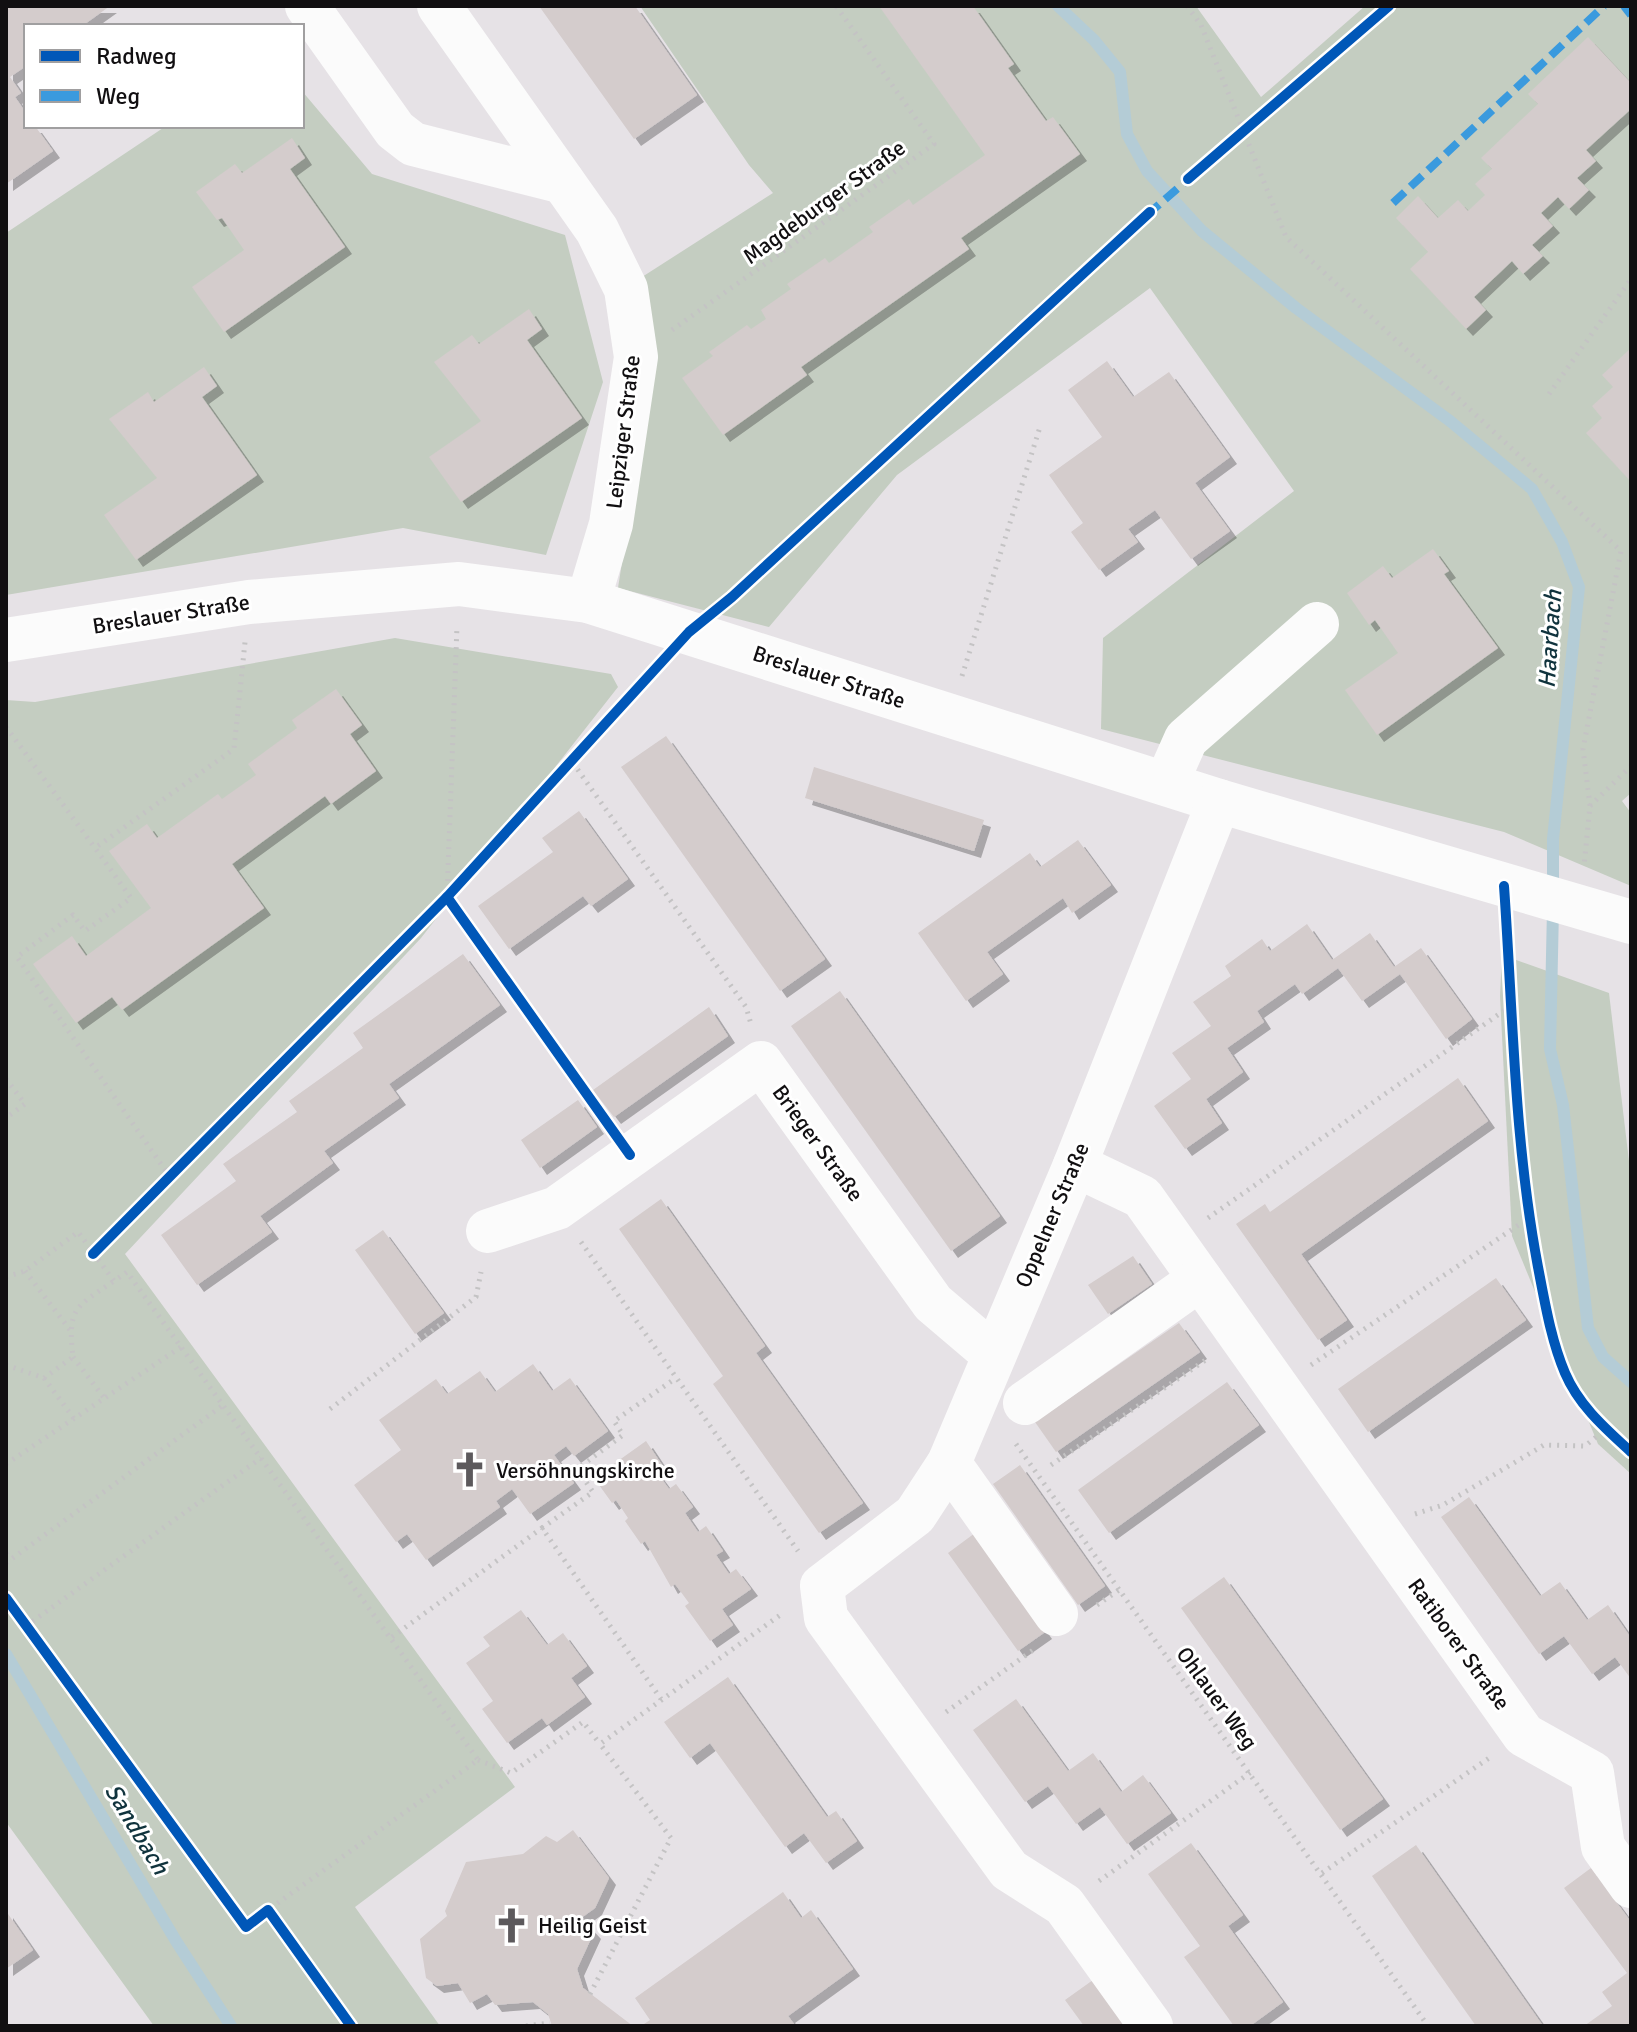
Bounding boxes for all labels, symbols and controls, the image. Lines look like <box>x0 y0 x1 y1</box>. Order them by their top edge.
legend <box>24 24 304 128</box>
text: Radweg <box>96 41 177 71</box>
text: Weg <box>96 81 140 111</box>
street label: Magdeburger Straße <box>738 134 910 270</box>
street label: Leipziger Straße <box>600 354 646 510</box>
street label: Breslauer Straße <box>91 588 251 640</box>
water label: Haarbach <box>1532 588 1568 689</box>
street label: Breslauer Straße <box>749 640 909 714</box>
street label: Brieger Straße <box>767 1079 869 1207</box>
street label: Oppelner Straße <box>1009 1138 1095 1292</box>
church icon: Versöhnungskirche <box>451 1451 489 1489</box>
place label: Versöhnungskirche <box>496 1457 675 1484</box>
street label: Ratiborer Straße <box>1402 1573 1516 1715</box>
street label: Ohlauer Weg <box>1171 1641 1263 1755</box>
water label: Sandbach <box>98 1778 176 1881</box>
church icon: Heilig Geist <box>493 1906 531 1944</box>
place label: Heilig Geist <box>538 1912 647 1939</box>

